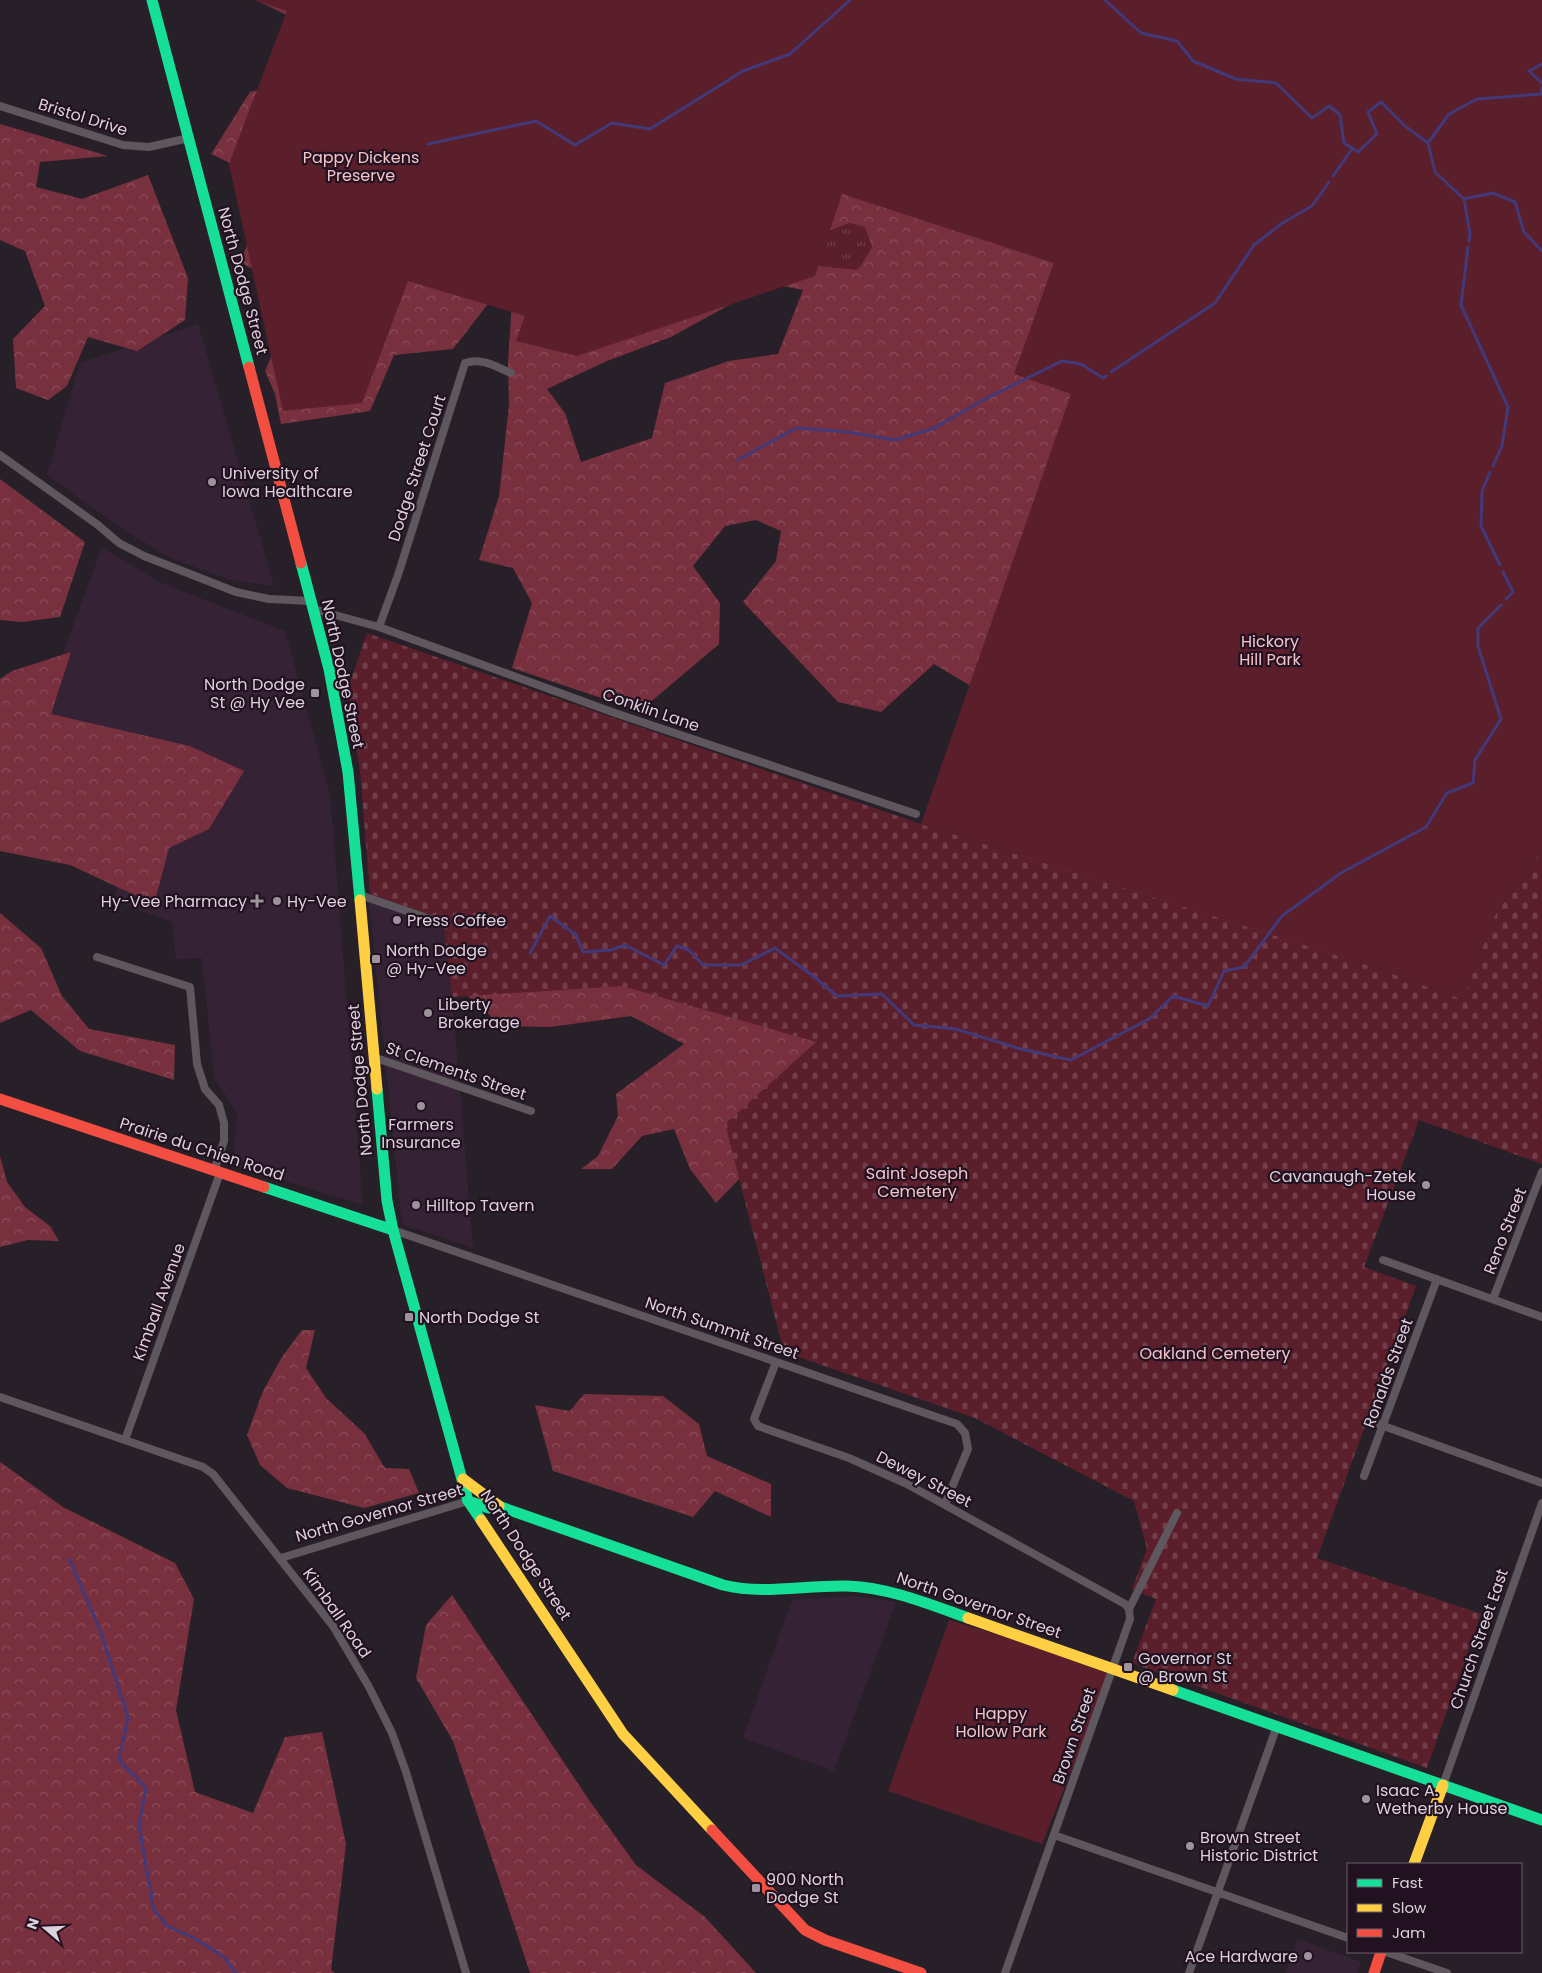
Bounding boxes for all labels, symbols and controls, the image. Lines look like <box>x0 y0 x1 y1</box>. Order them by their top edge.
street label: Bristol Drive <box>35 92 131 142</box>
park label: Pappy Dickens Preserve <box>303 146 419 187</box>
street label: North Dodge Street <box>212 205 274 358</box>
street label: Dodge Street Court <box>382 391 452 544</box>
place label: University of Iowa Healthcare <box>222 462 353 503</box>
marker: University of Iowa Healthcare <box>206 476 218 488</box>
street label: North Dodge Street <box>316 597 370 751</box>
park label: Hickory Hill Park <box>1239 630 1301 671</box>
place label: North Dodge St @ Hy Vee <box>204 673 305 714</box>
street label: Conklin Lane <box>599 683 703 737</box>
marker: North Dodge St @ Hy Vee <box>309 687 321 699</box>
place label: Hy-Vee Pharmacy <box>101 890 247 913</box>
place label: Hy-Vee <box>287 890 347 913</box>
marker: Hy-Vee Pharmacy <box>251 895 263 907</box>
marker: Hy-Vee <box>271 895 283 907</box>
place label: Press Coffee <box>407 909 506 932</box>
marker: Press Coffee <box>391 914 403 926</box>
place label: North Dodge @ Hy-Vee <box>386 939 487 980</box>
marker: North Dodge @ Hy-Vee <box>370 953 382 965</box>
place label: Liberty Brokerage <box>438 993 520 1034</box>
street label: North Dodge Street <box>342 1003 378 1157</box>
marker: Liberty Brokerage <box>422 1007 434 1019</box>
street label: St Clements Street <box>382 1036 530 1106</box>
marker: Farmers Insurance <box>415 1100 427 1112</box>
street label: Prairie du Chien Road <box>117 1111 287 1187</box>
place label: Farmers Insurance <box>381 1113 461 1154</box>
park label: Saint Joseph Cemetery <box>866 1162 968 1203</box>
place label: Cavanaugh-Zetek House <box>1269 1165 1417 1206</box>
marker: Cavanaugh-Zetek House <box>1420 1179 1432 1191</box>
street label: Reno Street <box>1478 1184 1532 1278</box>
place label: Hilltop Tavern <box>426 1194 535 1217</box>
marker: Hilltop Tavern <box>410 1199 422 1211</box>
street label: Kimball Avenue <box>127 1240 191 1364</box>
street label: North Summit Street <box>642 1291 802 1365</box>
place label: North Dodge St <box>419 1306 540 1329</box>
marker: North Dodge St <box>403 1311 415 1323</box>
street label: Ronalds Street <box>1357 1315 1419 1431</box>
park label: Oakland Cemetery <box>1139 1342 1291 1365</box>
street label: Dewey Street <box>872 1445 976 1513</box>
street label: North Governor Street <box>293 1478 465 1548</box>
street label: North Dodge Street <box>475 1485 577 1625</box>
street label: Kimball Road <box>297 1563 377 1663</box>
street label: Church Street East <box>1444 1565 1514 1712</box>
street label: North Governor Street <box>894 1566 1065 1644</box>
place label: Governor St @ Brown St <box>1138 1647 1232 1688</box>
marker: Governor St @ Brown St <box>1122 1661 1134 1673</box>
street label: Brown Street <box>1047 1685 1101 1787</box>
park label: Happy Hollow Park <box>955 1702 1047 1743</box>
place label: Isaac A. Wetherby House <box>1376 1779 1507 1820</box>
marker: Isaac A. Wetherby House <box>1360 1793 1372 1805</box>
place label: Brown Street Historic District <box>1200 1826 1318 1867</box>
marker: Brown Street Historic District <box>1184 1840 1196 1852</box>
legend <box>1347 1863 1522 1953</box>
place label: 900 North Dodge St <box>766 1868 844 1909</box>
text: Fast <box>1392 1872 1423 1893</box>
marker: 900 North Dodge St <box>750 1882 762 1894</box>
text: Slow <box>1392 1897 1427 1918</box>
north arrow <box>20 1903 70 1953</box>
text: N <box>22 1916 44 1932</box>
text: Jam <box>1392 1922 1426 1943</box>
place label: Ace Hardware <box>1185 1945 1298 1968</box>
marker: Ace Hardware <box>1302 1950 1314 1962</box>

